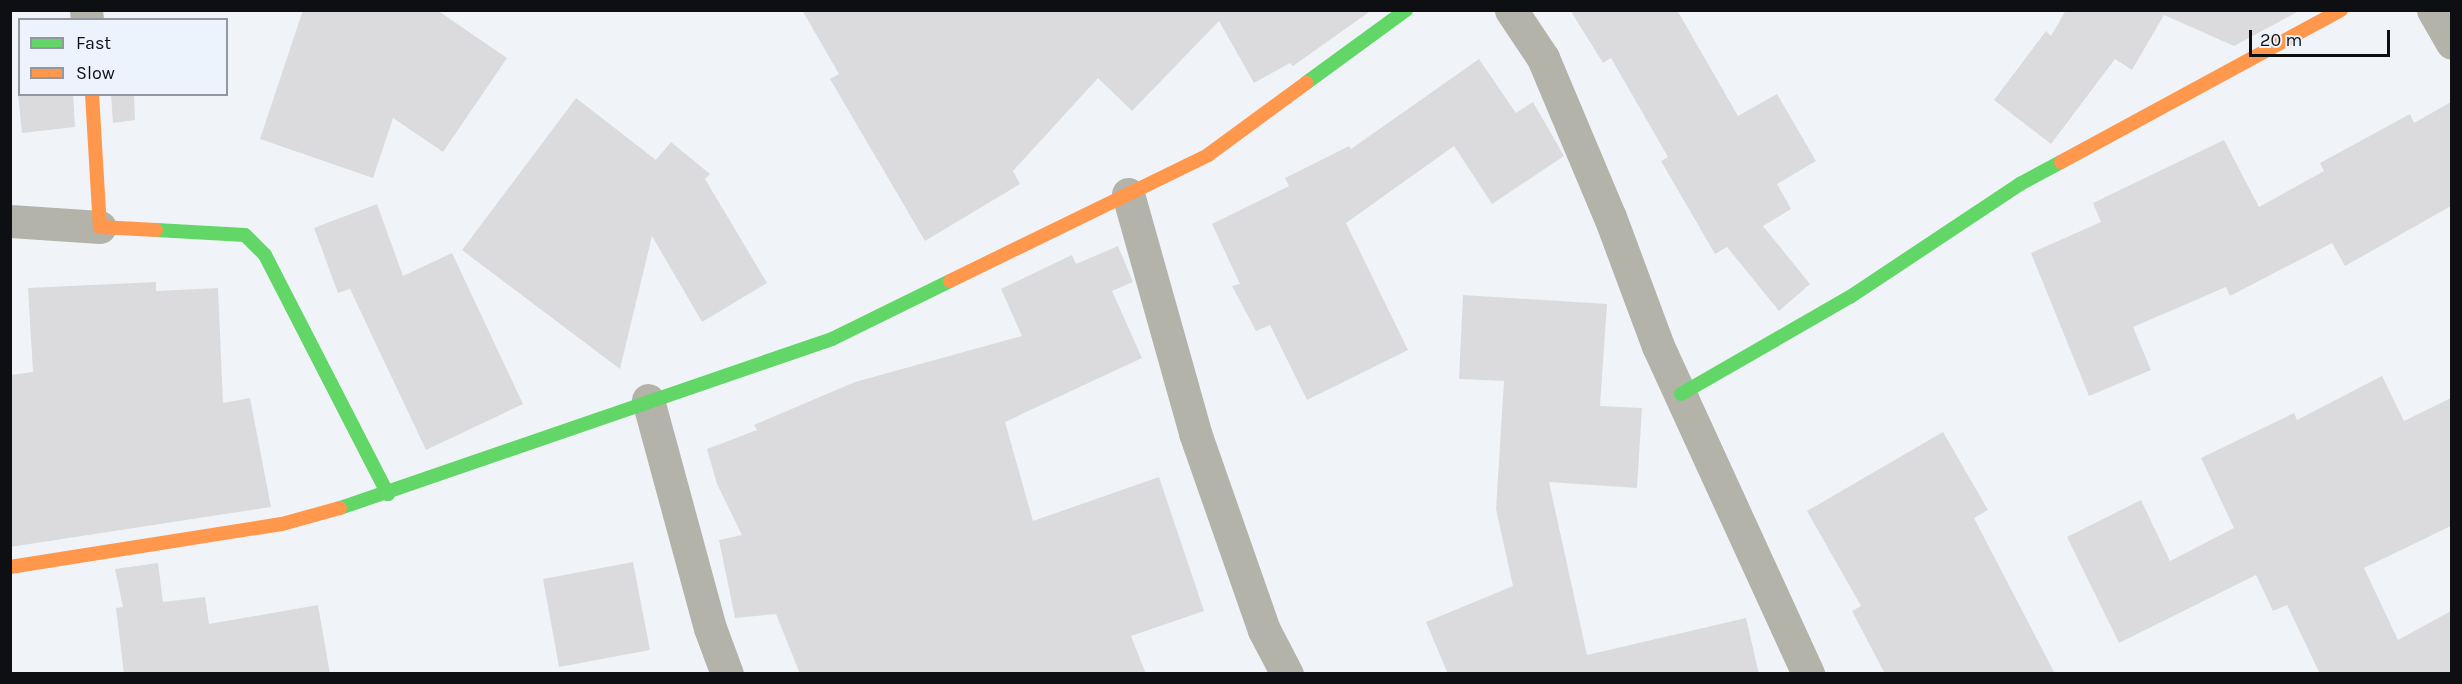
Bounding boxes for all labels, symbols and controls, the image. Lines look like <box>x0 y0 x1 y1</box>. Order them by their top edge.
legend <box>18 18 228 96</box>
scale bar <box>2252 18 2393 56</box>
text: 20 m <box>2260 29 2302 51</box>
text: Fast <box>76 32 111 54</box>
text: Slow <box>76 62 115 84</box>

